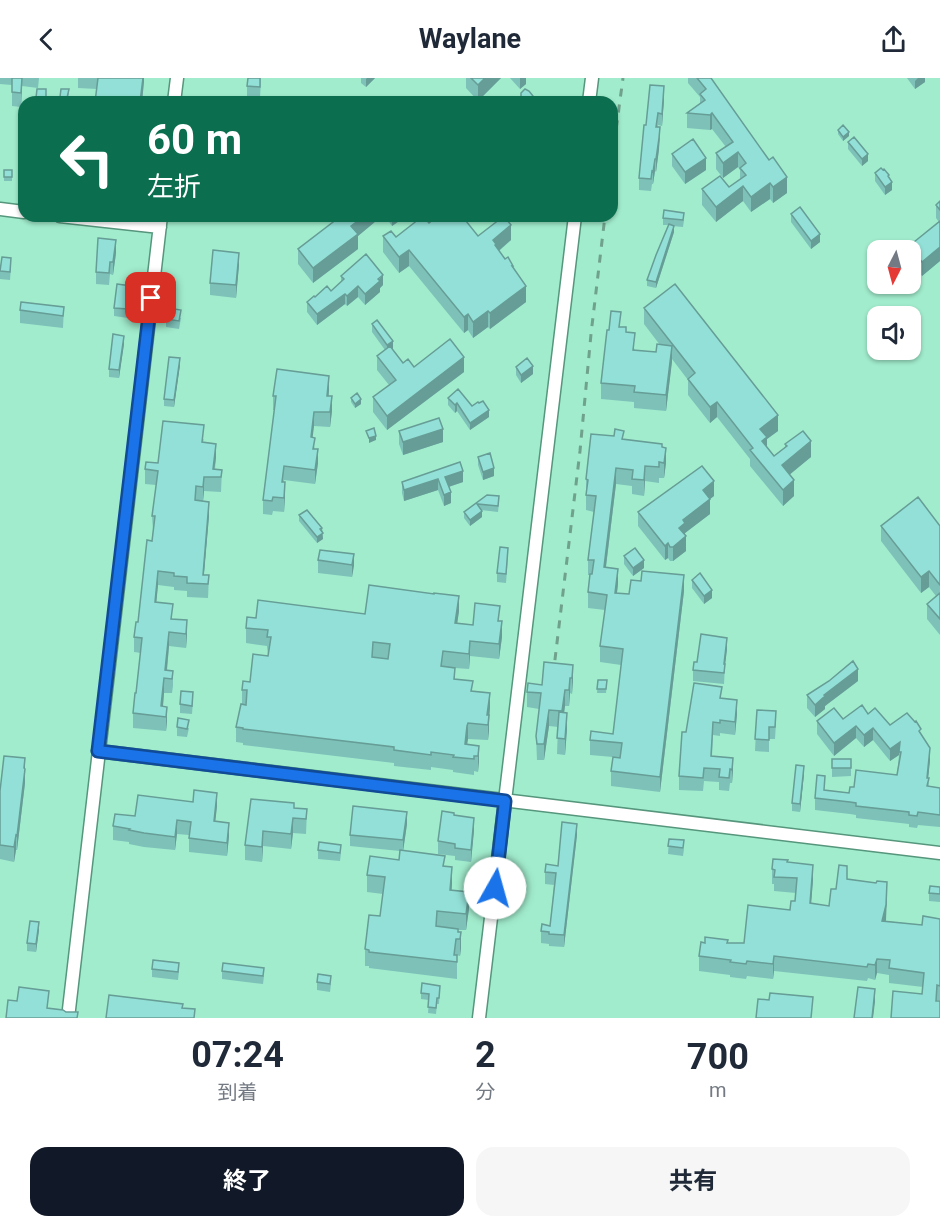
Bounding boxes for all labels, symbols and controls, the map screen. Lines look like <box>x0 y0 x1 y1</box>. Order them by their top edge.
icon: back <box>30 23 63 56</box>
text: Waylane <box>419 23 521 55</box>
icon: share <box>877 23 910 56</box>
text: 60 m <box>147 115 242 164</box>
icon: left <box>48 120 126 198</box>
text: 左折 <box>147 171 201 203</box>
north arrow <box>867 240 921 294</box>
map controls <box>867 240 921 360</box>
pin <box>125 272 176 323</box>
icon: arrive <box>134 281 167 314</box>
button: sound <box>867 306 921 360</box>
position arrow <box>463 856 527 920</box>
text: 07:24 <box>191 1034 284 1076</box>
text: 2 <box>475 1034 496 1076</box>
text: 700 <box>687 1036 749 1078</box>
text: m <box>709 1078 727 1102</box>
text: 到着 <box>218 1080 258 1104</box>
text: 分 <box>475 1080 495 1104</box>
button: 終了 <box>30 1147 464 1216</box>
button: 共有 <box>476 1147 910 1216</box>

